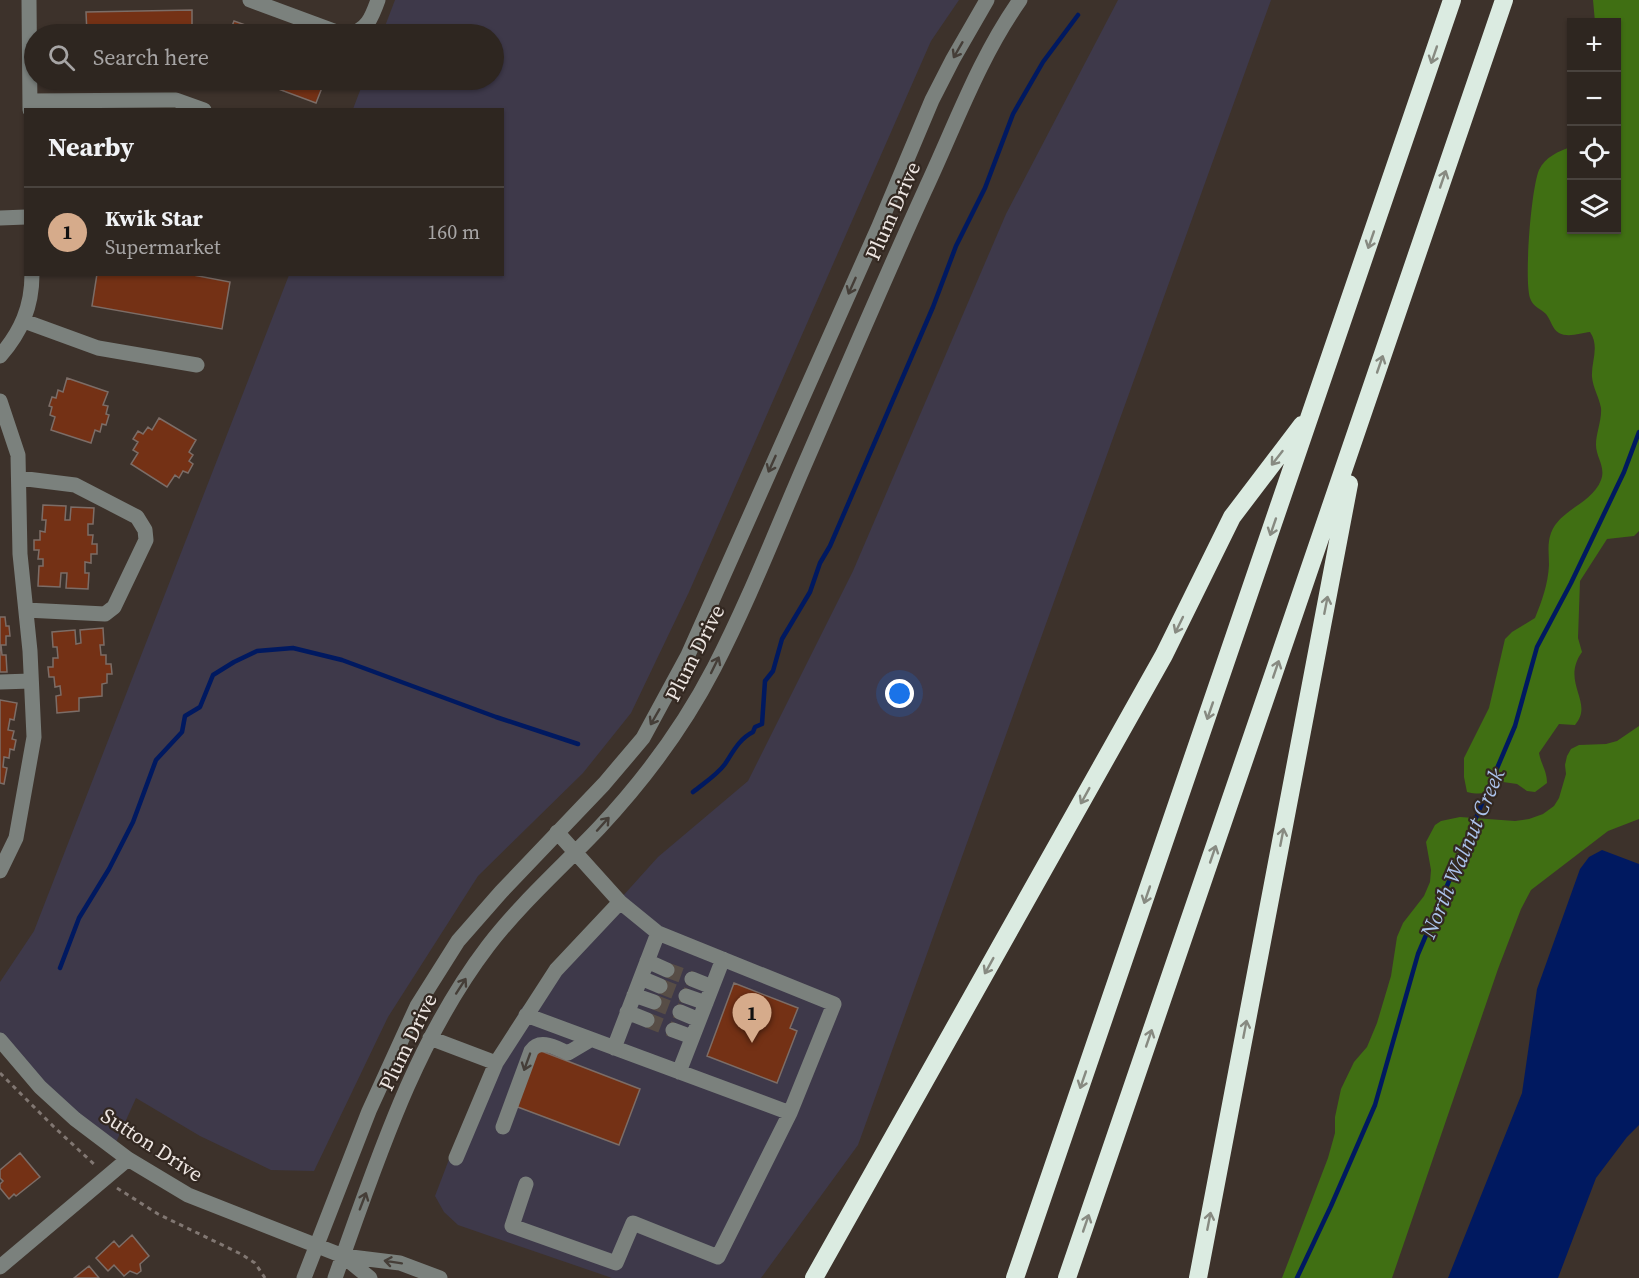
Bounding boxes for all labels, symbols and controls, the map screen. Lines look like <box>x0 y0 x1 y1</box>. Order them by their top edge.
map controls <box>1567 18 1621 234</box>
button: + <box>1567 18 1621 72</box>
search box <box>24 24 504 90</box>
icon: search <box>45 41 78 74</box>
text: Search here <box>93 42 209 72</box>
one-way arrow <box>951 42 963 59</box>
one-way arrow <box>1427 45 1438 64</box>
button: − <box>1567 72 1621 126</box>
button: locate <box>1567 126 1621 180</box>
text: Nearby <box>48 129 134 165</box>
street label: Plum Drive <box>858 157 927 265</box>
one-way arrow <box>1439 170 1450 189</box>
button: layers <box>1567 180 1621 234</box>
text: Kwik Star <box>105 203 203 233</box>
text: 1 <box>62 218 73 246</box>
text: 160 m <box>427 218 480 246</box>
one-way arrow <box>1365 230 1376 249</box>
text: Supermarket <box>105 233 220 261</box>
one-way arrow <box>845 276 857 294</box>
one-way arrow <box>1376 355 1387 374</box>
one-way arrow <box>1271 450 1284 466</box>
one-way arrow <box>766 454 778 472</box>
one-way arrow <box>1267 517 1278 536</box>
one-way arrow <box>1321 595 1332 615</box>
street label: Plum Drive <box>658 599 731 706</box>
one-way arrow <box>1172 616 1184 634</box>
one-way arrow <box>710 657 721 675</box>
one-way arrow <box>1271 660 1282 679</box>
your location <box>885 679 914 708</box>
one-way arrow <box>1204 701 1215 720</box>
one-way arrow <box>649 708 661 725</box>
water label: North Walnut Creek <box>1412 763 1512 943</box>
one-way arrow <box>1079 787 1091 804</box>
one-way arrow <box>596 817 610 832</box>
one-way arrow <box>1277 828 1288 848</box>
one-way arrow <box>1208 845 1219 864</box>
one-way arrow <box>1140 886 1151 904</box>
one-way arrow <box>983 957 995 974</box>
one-way arrow <box>455 978 467 995</box>
street label: Plum Drive <box>371 988 444 1095</box>
pin: 1 <box>732 994 771 1043</box>
one-way arrow <box>1240 1020 1251 1039</box>
one-way arrow <box>1145 1029 1156 1048</box>
one-way arrow <box>520 1052 531 1071</box>
one-way arrow <box>1077 1070 1088 1089</box>
street label: Sutton Drive <box>96 1101 209 1188</box>
one-way arrow <box>359 1192 370 1211</box>
one-way arrow <box>1204 1211 1215 1231</box>
one-way arrow <box>1081 1214 1092 1233</box>
one-way arrow <box>383 1257 403 1268</box>

